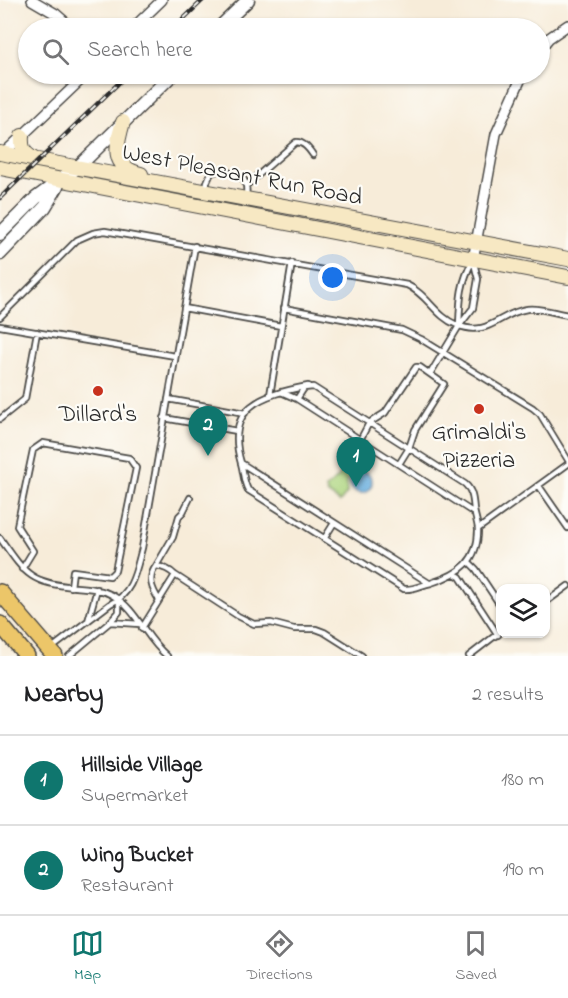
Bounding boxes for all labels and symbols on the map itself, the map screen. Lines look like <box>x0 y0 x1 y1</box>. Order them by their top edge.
street label: West Pleasant Run Road <box>119 136 366 217</box>
your location <box>318 263 347 292</box>
marker: Dillard's <box>91 384 105 398</box>
place label: Dillard's <box>58 398 137 433</box>
marker: Grimaldi's Pizzeria <box>472 402 486 416</box>
pin: 2 <box>188 406 228 456</box>
place label: Grimaldi's Pizzeria <box>432 416 526 479</box>
pin: 1 <box>336 438 376 487</box>

